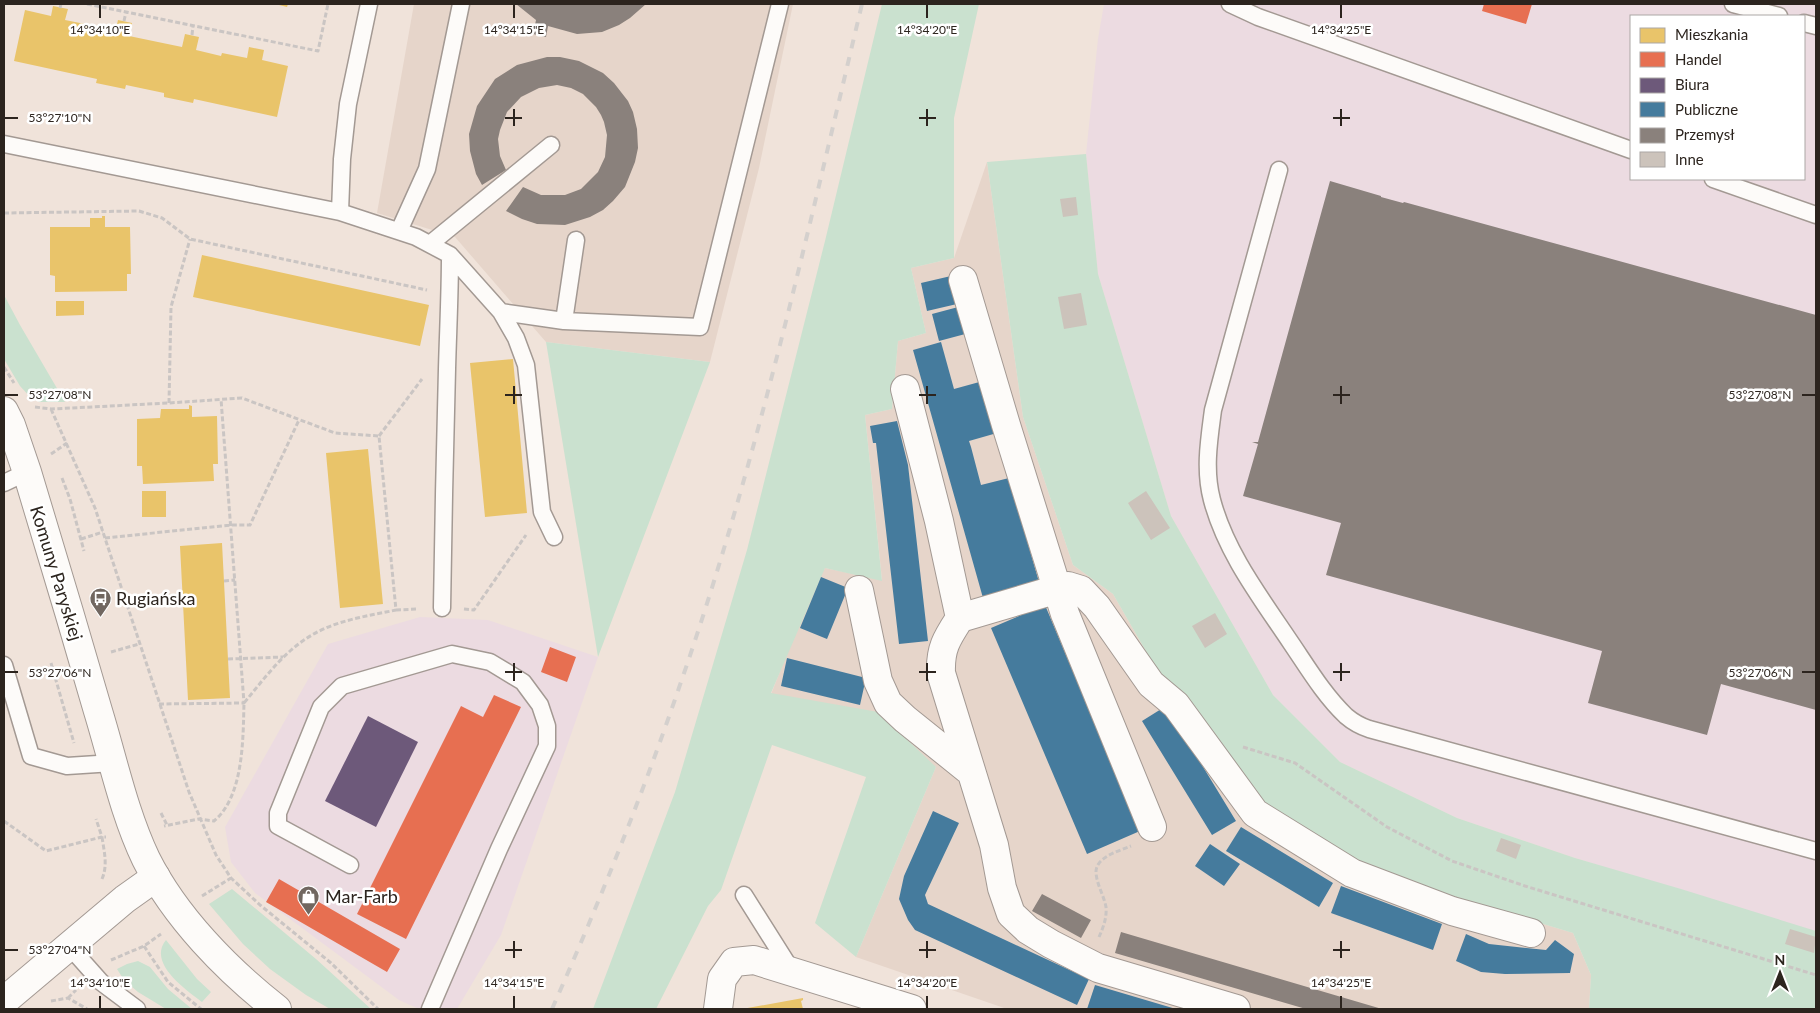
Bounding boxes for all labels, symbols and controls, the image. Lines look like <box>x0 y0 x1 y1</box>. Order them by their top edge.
legend <box>1630 15 1805 180</box>
text: 14°34'10"E <box>70 22 130 37</box>
text: 14°34'15"E <box>484 22 544 37</box>
text: 14°34'20"E <box>897 22 957 37</box>
text: 14°34'25"E <box>1311 22 1371 37</box>
text: Mieszkania <box>1675 25 1748 43</box>
text: Handel <box>1675 50 1722 68</box>
text: Biura <box>1675 75 1709 93</box>
text: Publiczne <box>1675 100 1738 118</box>
text: 53°27'10"N <box>29 110 91 125</box>
text: Przemysł <box>1675 125 1735 143</box>
text: Inne <box>1675 150 1704 168</box>
text: 53°27'08"N <box>29 387 91 402</box>
text: 53°27'08"N <box>1729 387 1791 402</box>
street label: Komuny Paryskiej <box>26 503 88 643</box>
bus stop icon: Rugiańska <box>88 586 112 617</box>
place label: Rugiańska <box>116 587 196 609</box>
text: 53°27'06"N <box>29 665 91 680</box>
text: 53°27'06"N <box>1729 665 1791 680</box>
shop icon: Mar-Farb <box>297 884 321 915</box>
place label: Mar-Farb <box>325 885 398 907</box>
text: 53°27'04"N <box>29 942 91 957</box>
north arrow <box>1755 948 1805 998</box>
text: N <box>1775 951 1785 968</box>
text: 14°34'10"E <box>70 975 130 990</box>
text: 14°34'15"E <box>484 975 544 990</box>
text: 14°34'20"E <box>897 975 957 990</box>
text: 14°34'25"E <box>1311 975 1371 990</box>

